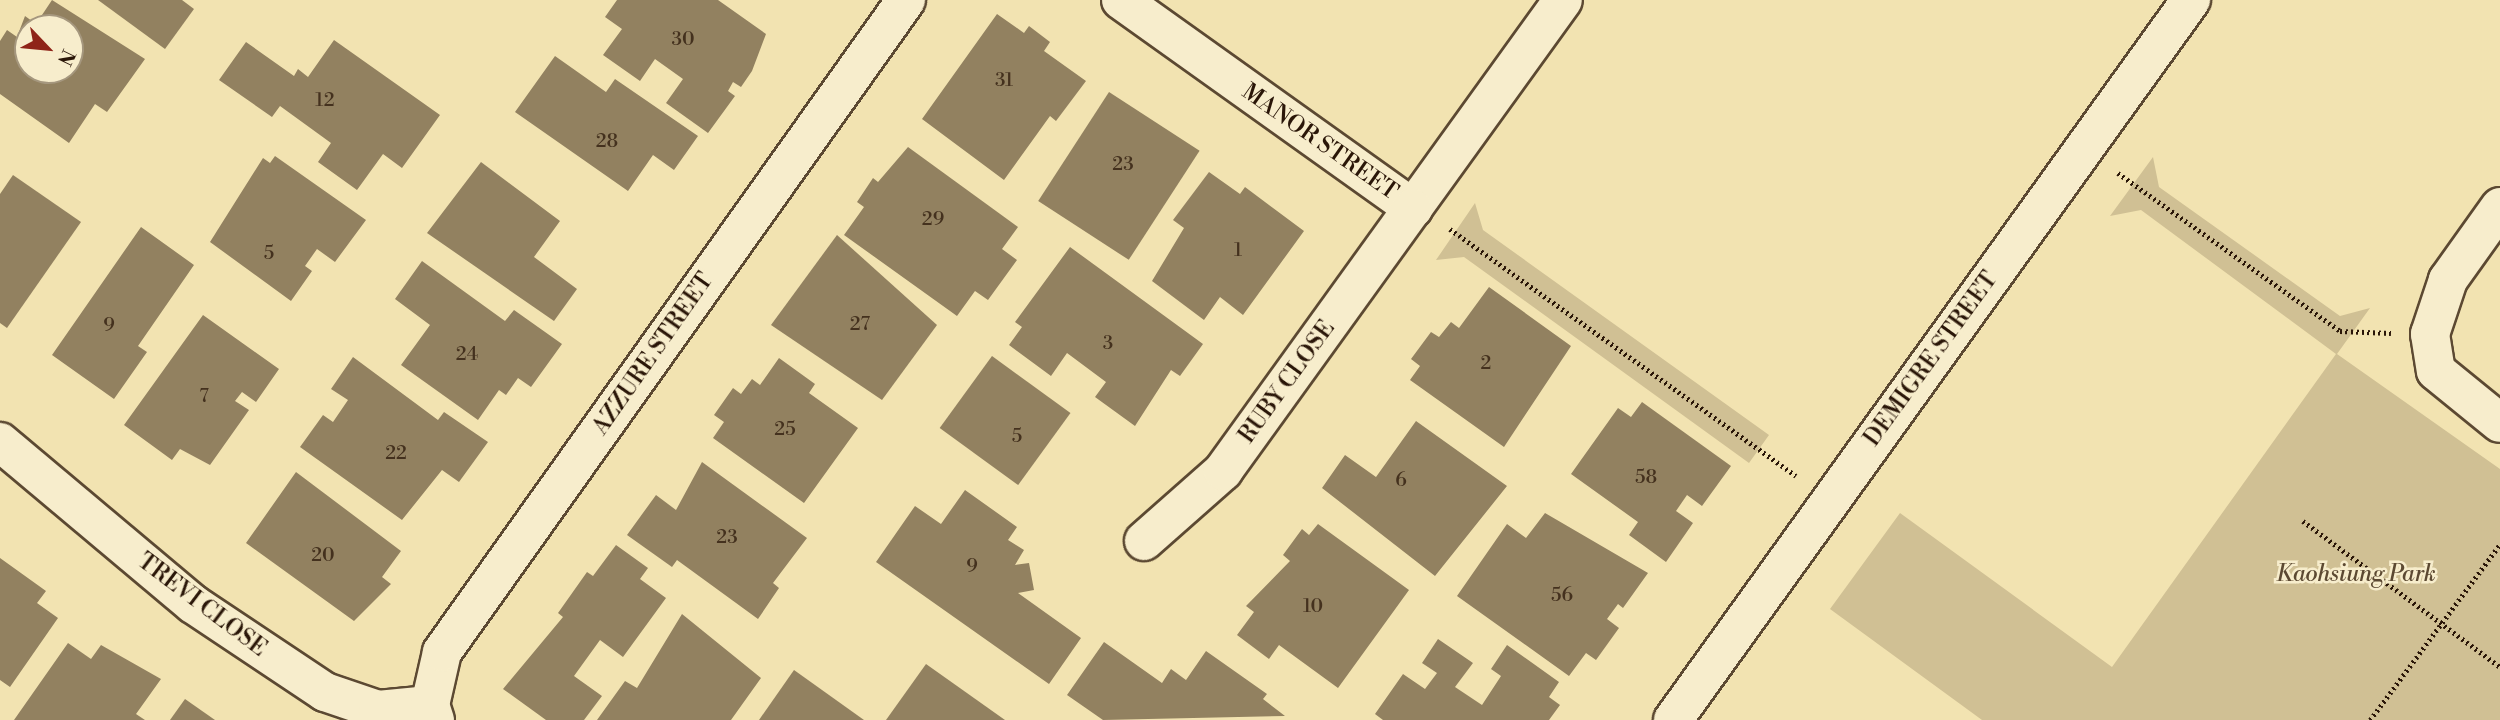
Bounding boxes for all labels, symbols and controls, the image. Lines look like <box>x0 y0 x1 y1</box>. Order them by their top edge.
north arrow <box>14 14 84 84</box>
house number: 30 <box>671 29 695 51</box>
text: N <box>52 45 80 69</box>
house number: 31 <box>995 70 1013 92</box>
street label: MANOR STREET <box>1237 78 1403 206</box>
house number: 12 <box>315 90 335 112</box>
house number: 28 <box>596 131 618 153</box>
house number: 23 <box>1112 154 1134 176</box>
house number: 29 <box>922 209 944 231</box>
house number: 1 <box>1234 240 1242 262</box>
house number: 5 <box>264 243 274 265</box>
street label: DEMIGRE STREET <box>1858 266 2004 452</box>
street label: AZZURE STREET <box>587 268 719 440</box>
house number: 27 <box>850 314 870 336</box>
house number: 9 <box>103 315 115 337</box>
street label: RUBY CLOSE <box>1233 315 1341 449</box>
house number: 3 <box>1103 333 1113 355</box>
house number: 24 <box>456 344 478 366</box>
house number: 2 <box>1481 353 1491 375</box>
house number: 7 <box>199 386 209 408</box>
house number: 25 <box>774 419 796 441</box>
house number: 5 <box>1012 426 1022 448</box>
house number: 22 <box>385 443 407 465</box>
house number: 58 <box>1635 467 1657 489</box>
house number: 6 <box>1395 470 1407 492</box>
house number: 23 <box>716 527 738 549</box>
house number: 20 <box>311 545 335 567</box>
street label: TREVI CLOSE <box>132 547 272 663</box>
house number: 9 <box>966 556 978 578</box>
park label: Kaohsiung Park <box>2276 560 2436 588</box>
house number: 56 <box>1551 585 1573 607</box>
house number: 10 <box>1303 596 1323 618</box>

